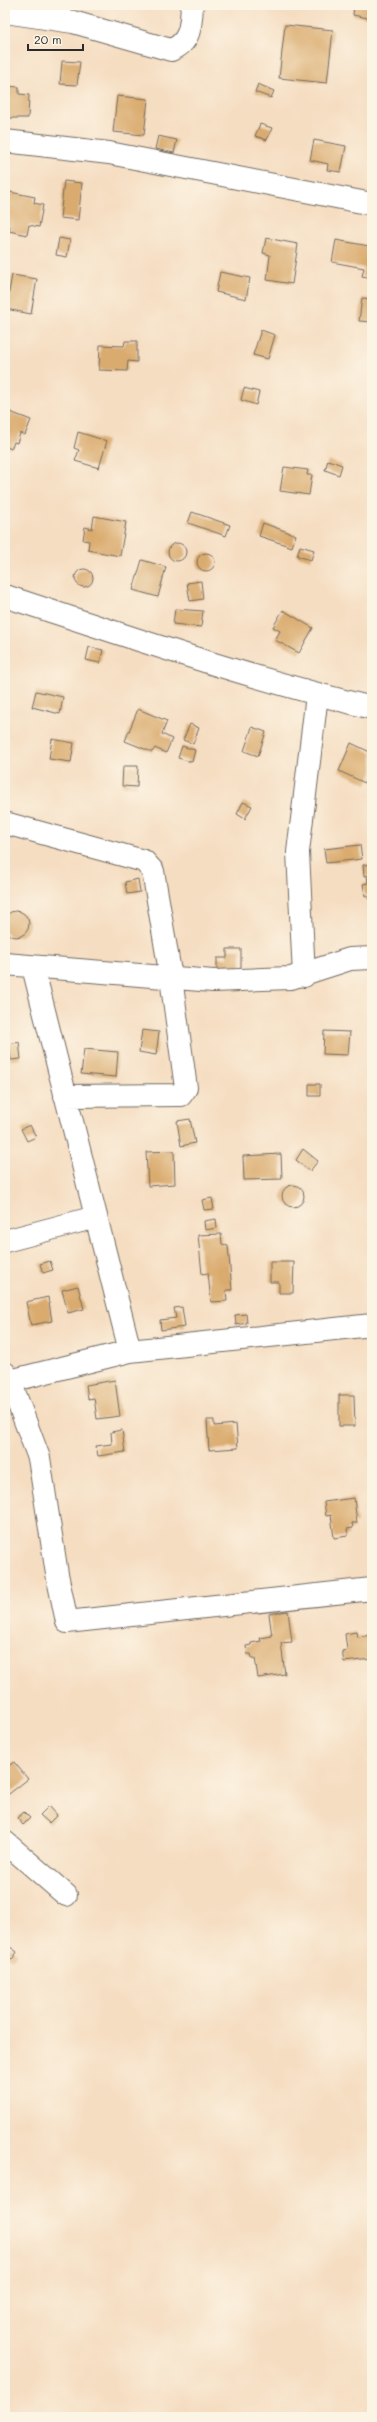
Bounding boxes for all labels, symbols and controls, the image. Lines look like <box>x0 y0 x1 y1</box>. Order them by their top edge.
scale bar <box>28 26 83 52</box>
text: 20 m <box>34 31 62 47</box>

